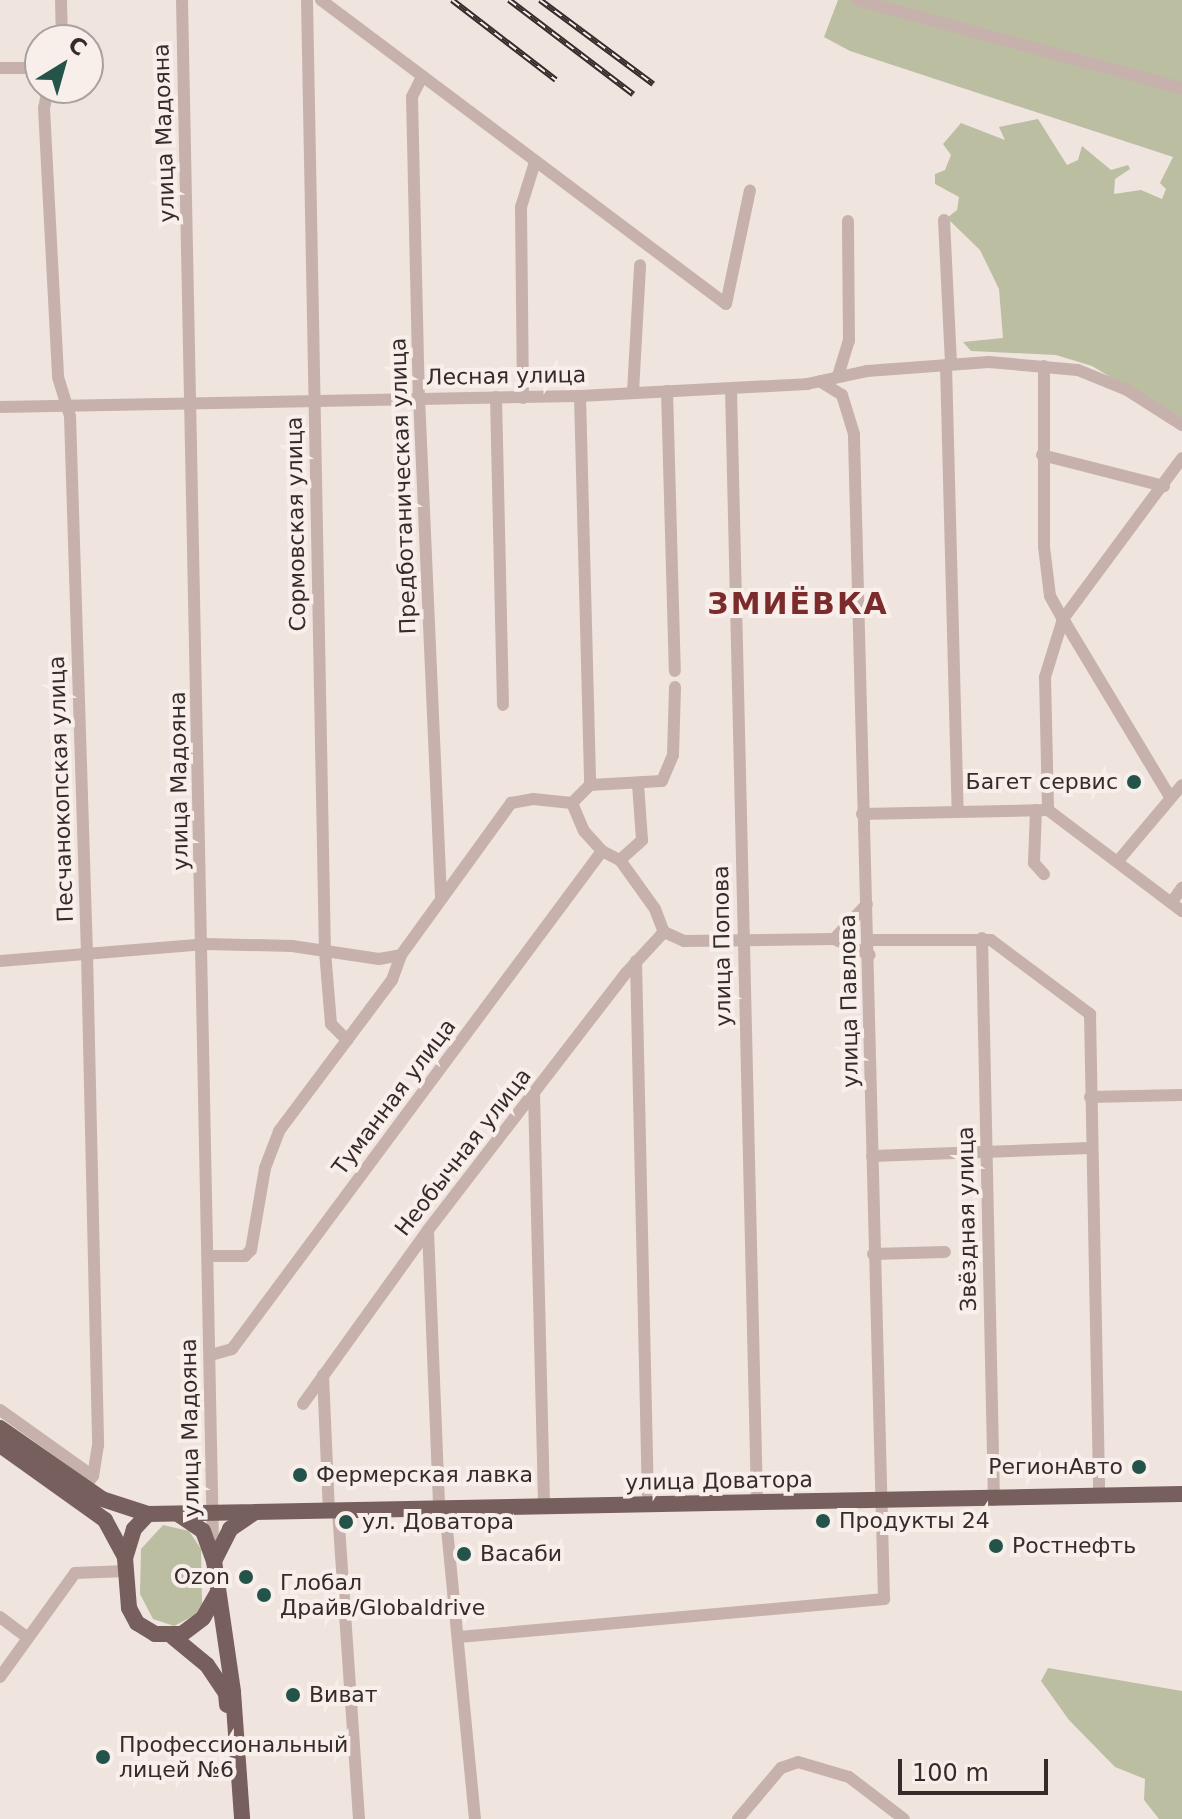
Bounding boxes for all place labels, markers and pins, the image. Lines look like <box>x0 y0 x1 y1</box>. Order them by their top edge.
place label: Багет сервис <box>966 769 1118 795</box>
marker: Багет сервис <box>1125 773 1143 791</box>
place label: РегионАвто <box>988 1454 1123 1480</box>
marker: РегионАвто <box>1130 1458 1148 1476</box>
place label: Фермерская лавка <box>316 1462 533 1488</box>
marker: Фермерская лавка <box>291 1466 309 1484</box>
place label: Продукты 24 <box>839 1508 990 1534</box>
place label: ул. Доватора <box>362 1509 514 1535</box>
marker: Продукты 24 <box>814 1512 832 1530</box>
marker: ул. Доватора <box>337 1513 355 1531</box>
place label: Ростнефть <box>1012 1533 1136 1559</box>
marker: Ростнефть <box>987 1537 1005 1555</box>
place label: Васаби <box>480 1541 562 1567</box>
marker: Васаби <box>455 1545 473 1563</box>
place label: Ozon <box>174 1564 230 1590</box>
marker: Ozon <box>237 1568 255 1586</box>
place label: Глобал Драйв/Globaldrive <box>280 1569 485 1620</box>
marker: Глобал Драйв/Globaldrive <box>255 1586 273 1604</box>
place label: Виват <box>309 1682 378 1708</box>
marker: Виват <box>284 1686 302 1704</box>
place label: Профессиональный лицей №6 <box>119 1731 348 1782</box>
marker: Профессиональный лицей №6 <box>94 1748 112 1766</box>

